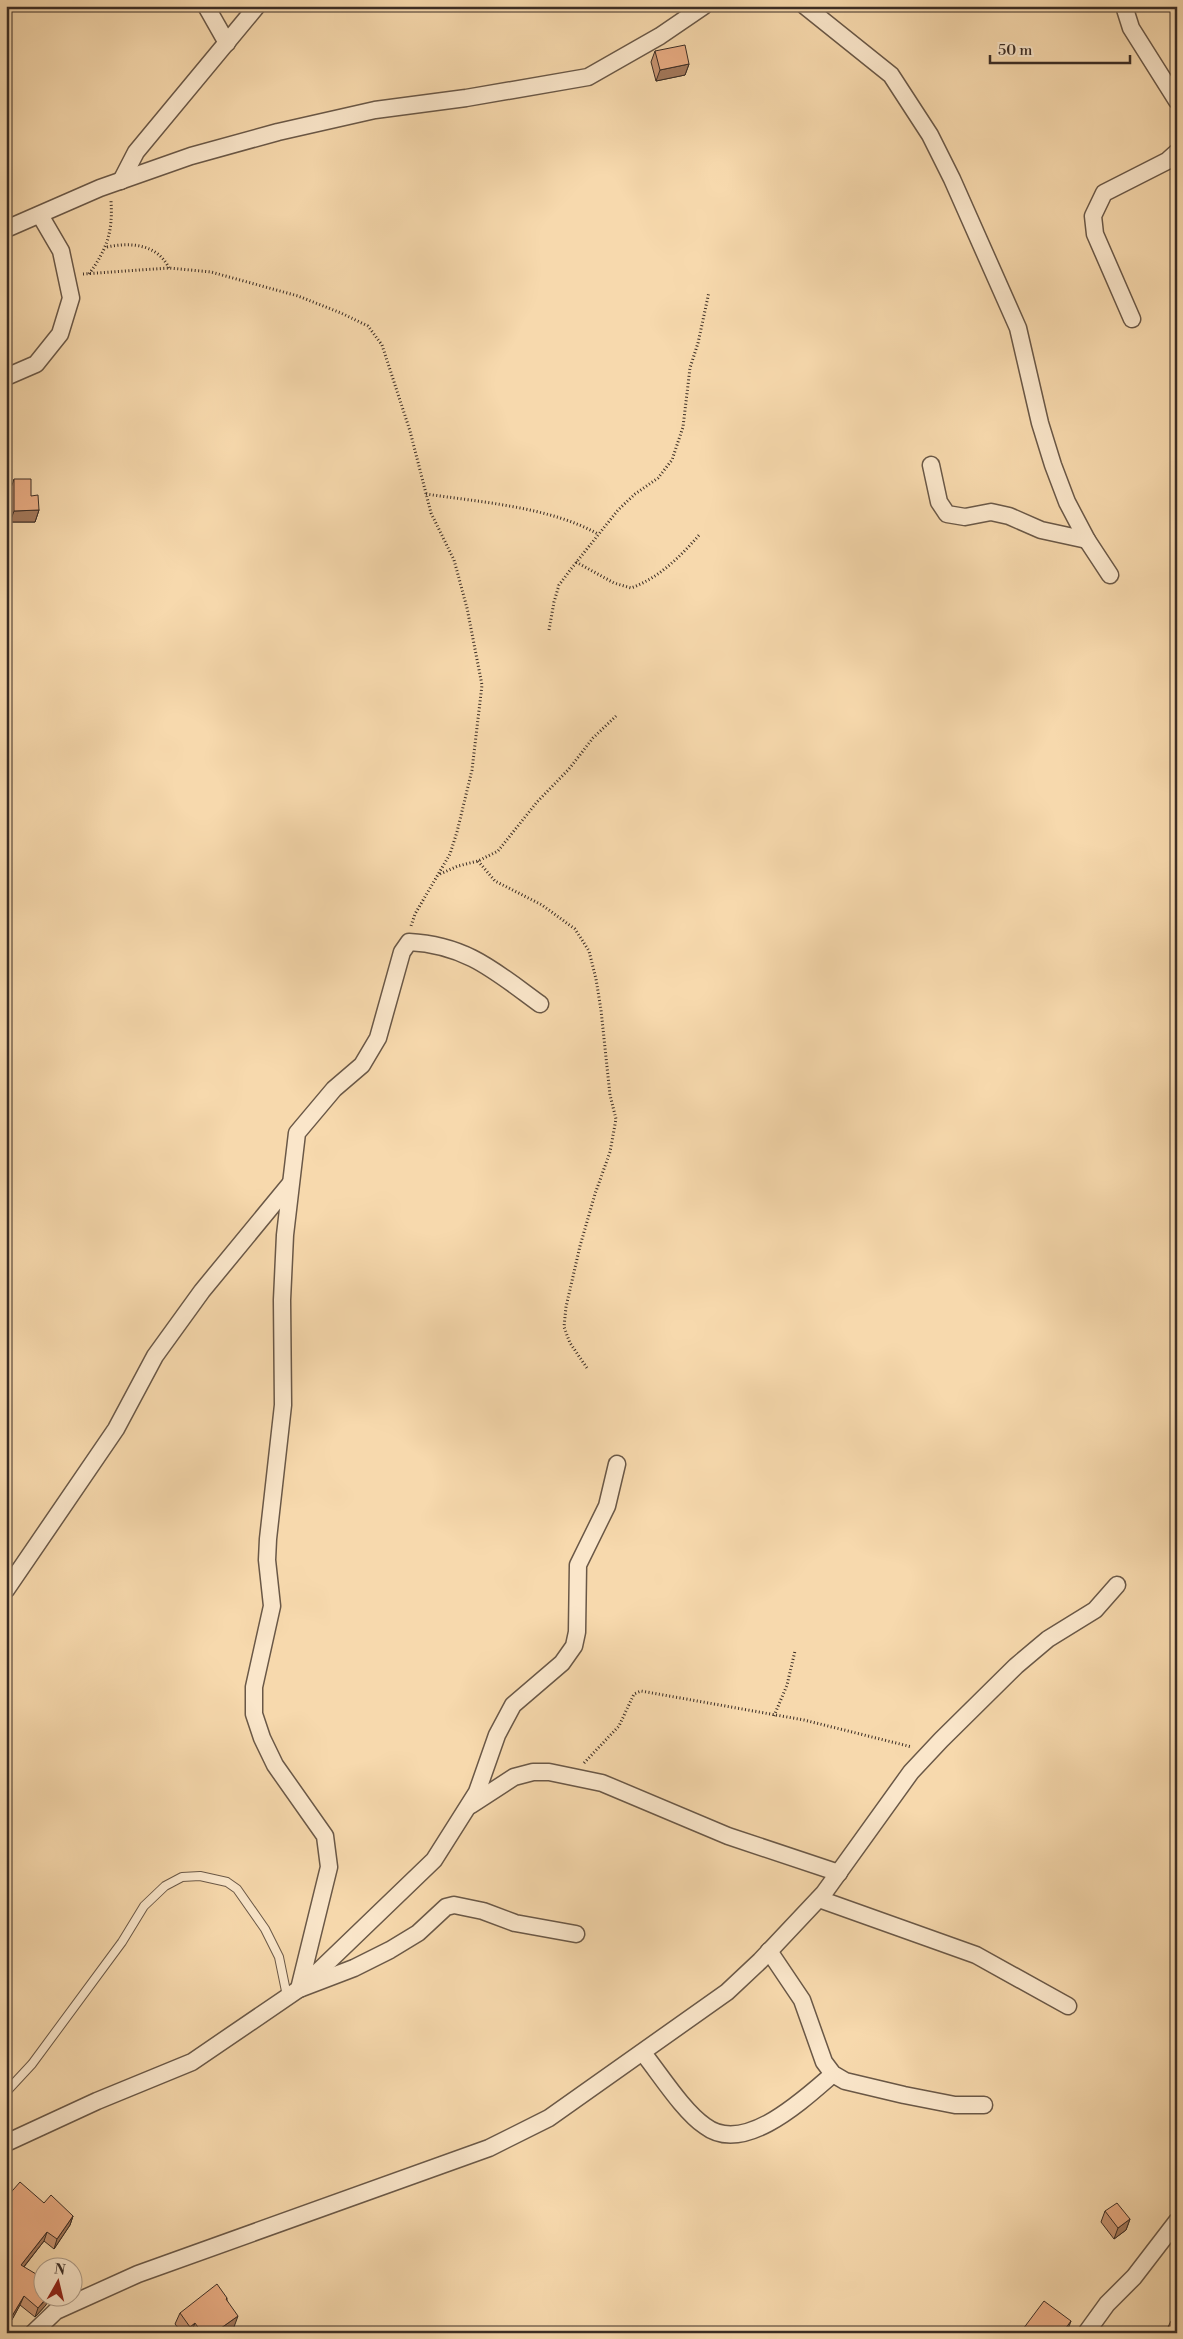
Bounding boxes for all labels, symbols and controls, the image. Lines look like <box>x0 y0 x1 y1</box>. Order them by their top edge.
scale bar <box>990 32 1130 64</box>
text: 50 m <box>998 41 1032 60</box>
north arrow <box>32 2256 82 2306</box>
text: N <box>53 2260 66 2280</box>

